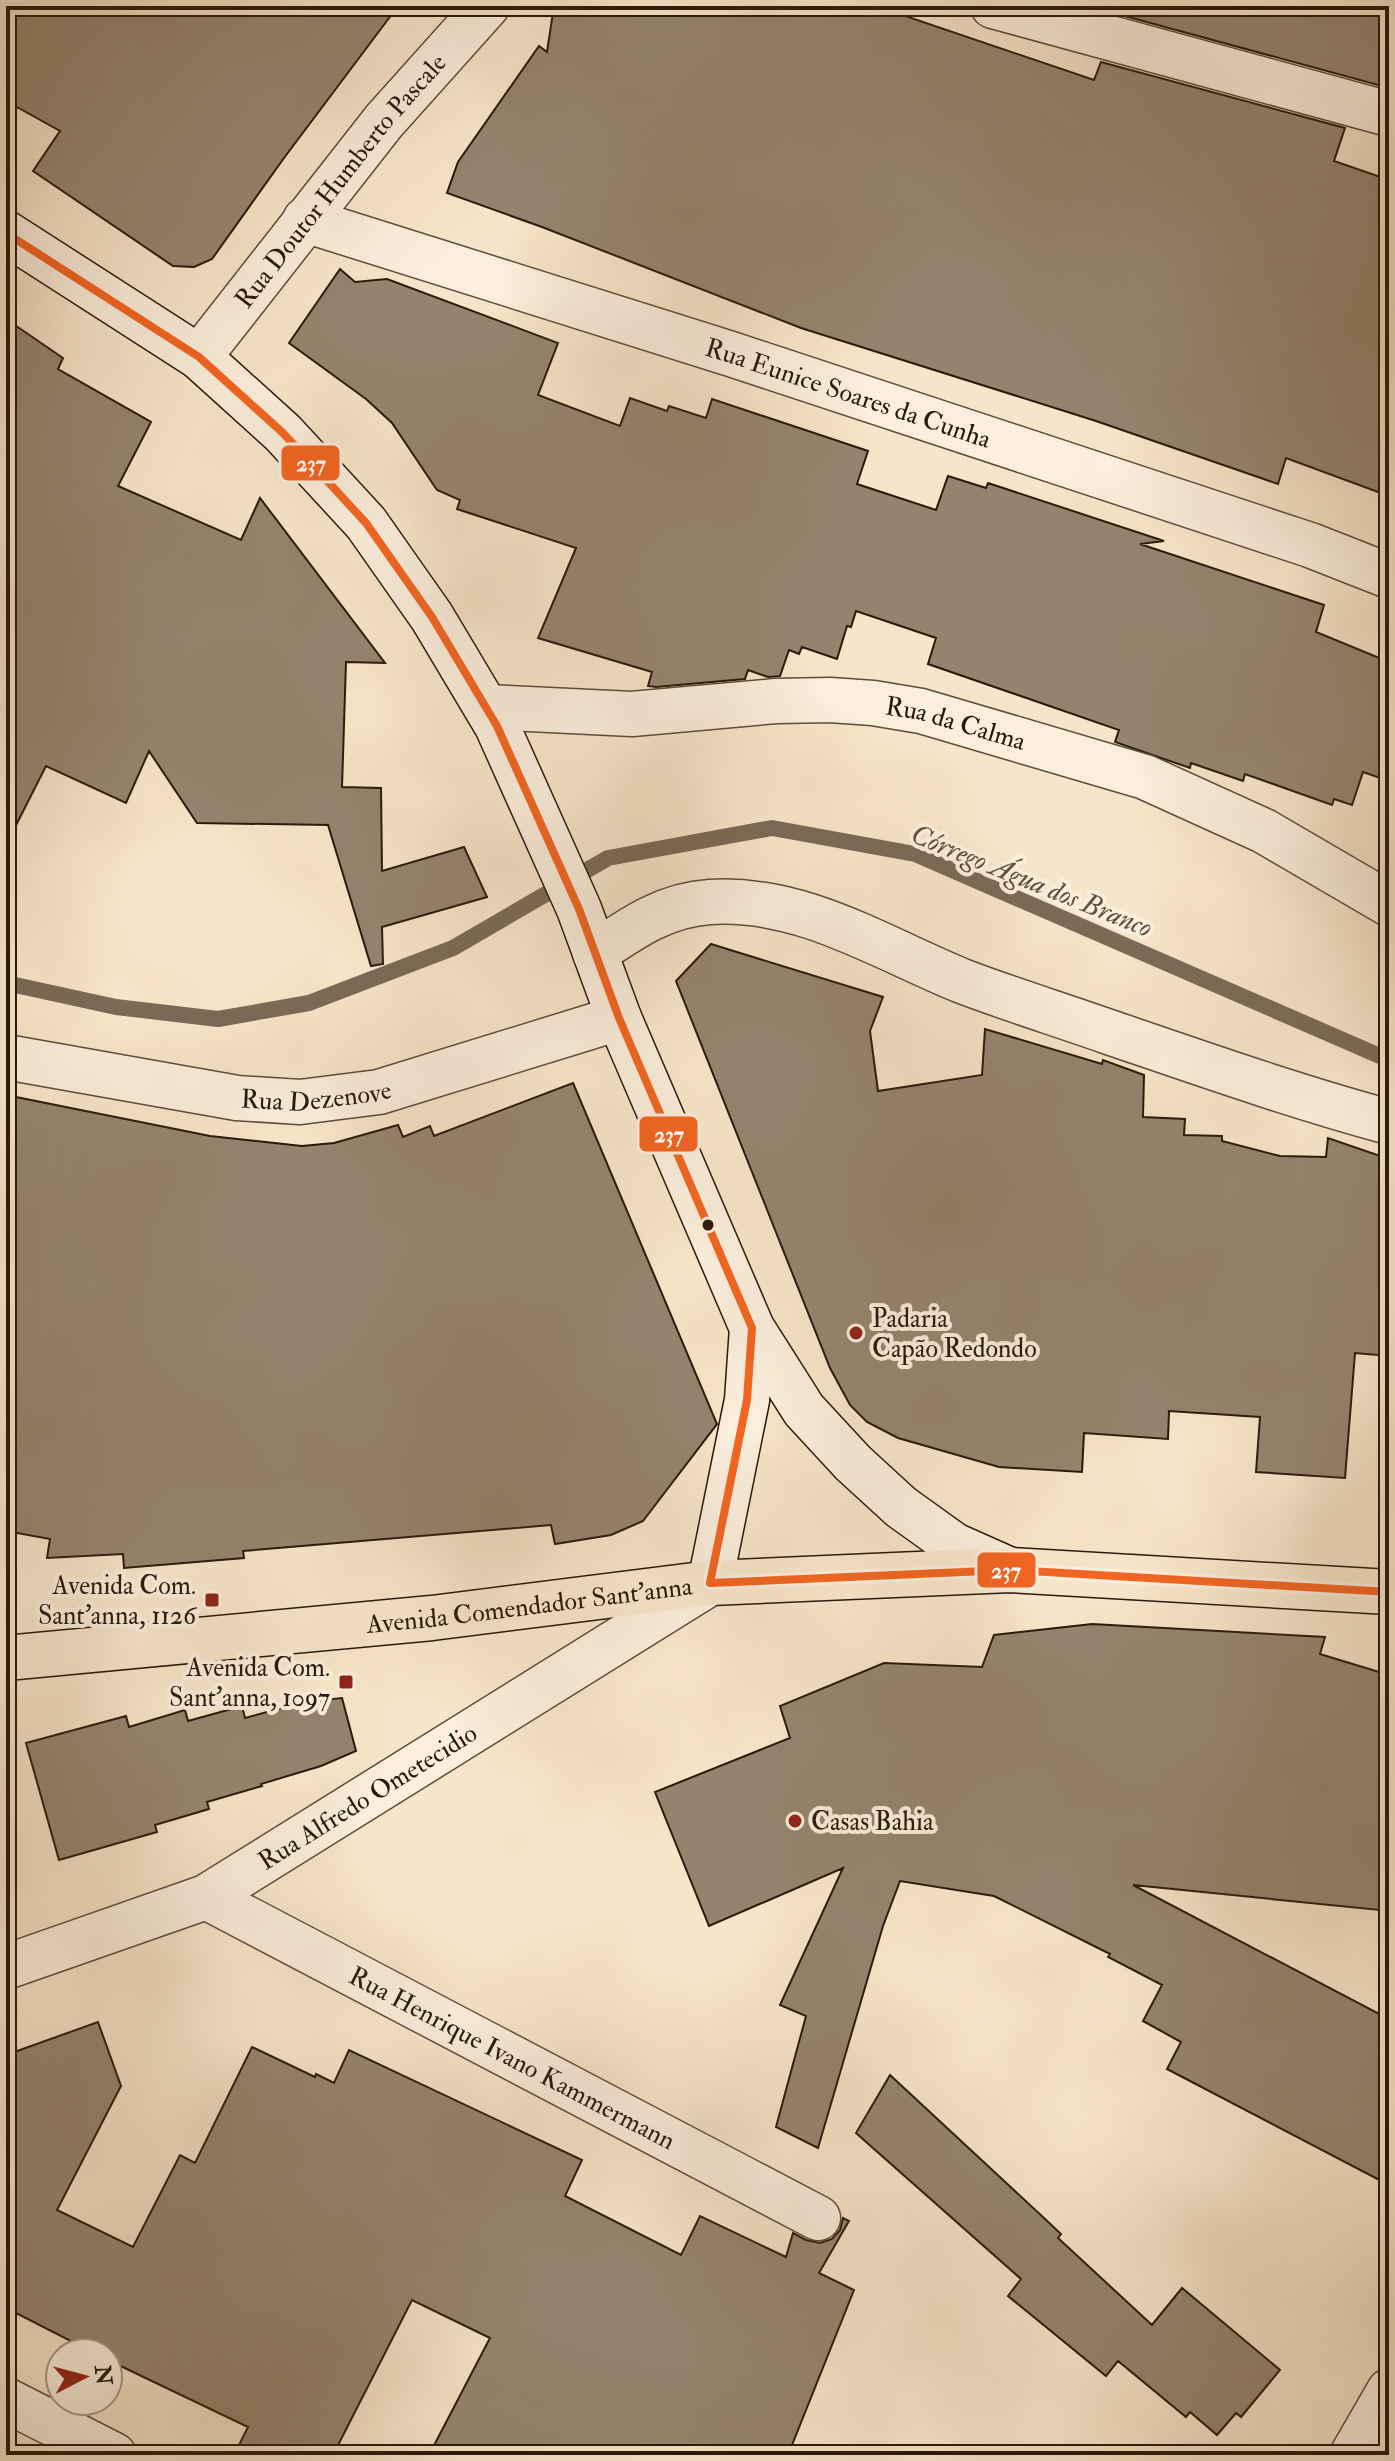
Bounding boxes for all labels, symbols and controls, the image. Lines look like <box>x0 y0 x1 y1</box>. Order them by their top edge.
street label: Rua Doutor Humberto Pascale <box>228 47 454 315</box>
street label: Rua Eunice Soares da Cunha <box>701 332 995 456</box>
line badge: 237 <box>280 444 341 482</box>
text: 237 <box>296 450 327 478</box>
street label: Rua da Calma <box>883 690 1030 758</box>
water label: Córrego Água dos Branco <box>906 817 1157 946</box>
street label: Rua Dezenove <box>240 1074 396 1120</box>
line badge: 237 <box>638 1115 699 1153</box>
text: 237 <box>654 1121 685 1149</box>
unlabelled marker <box>700 1217 716 1233</box>
place label: Padaria Capão Redondo <box>872 1303 1037 1366</box>
marker: Padaria Capão Redondo <box>847 1324 865 1342</box>
line badge: 237 <box>976 1551 1037 1589</box>
text: 237 <box>991 1557 1022 1585</box>
place label: Avenida Com. Sant'anna, 1126 <box>38 1570 198 1632</box>
street label: Avenida Comendador Sant'anna <box>364 1570 694 1641</box>
marker: Avenida Com. Sant'anna, 1126 <box>203 1591 221 1609</box>
place label: Avenida Com. Sant'anna, 1097 <box>169 1652 330 1714</box>
marker: Avenida Com. Sant'anna, 1097 <box>337 1673 355 1691</box>
street label: Rua Alfredo Ometecidio <box>253 1717 483 1877</box>
place label: Casas Bahia <box>811 1806 934 1838</box>
marker: Casas Bahia <box>786 1812 804 1830</box>
street label: Rua Henrique Ivano Kammermann <box>343 1960 681 2157</box>
north arrow <box>44 2337 124 2417</box>
text: N <box>88 2363 118 2387</box>

